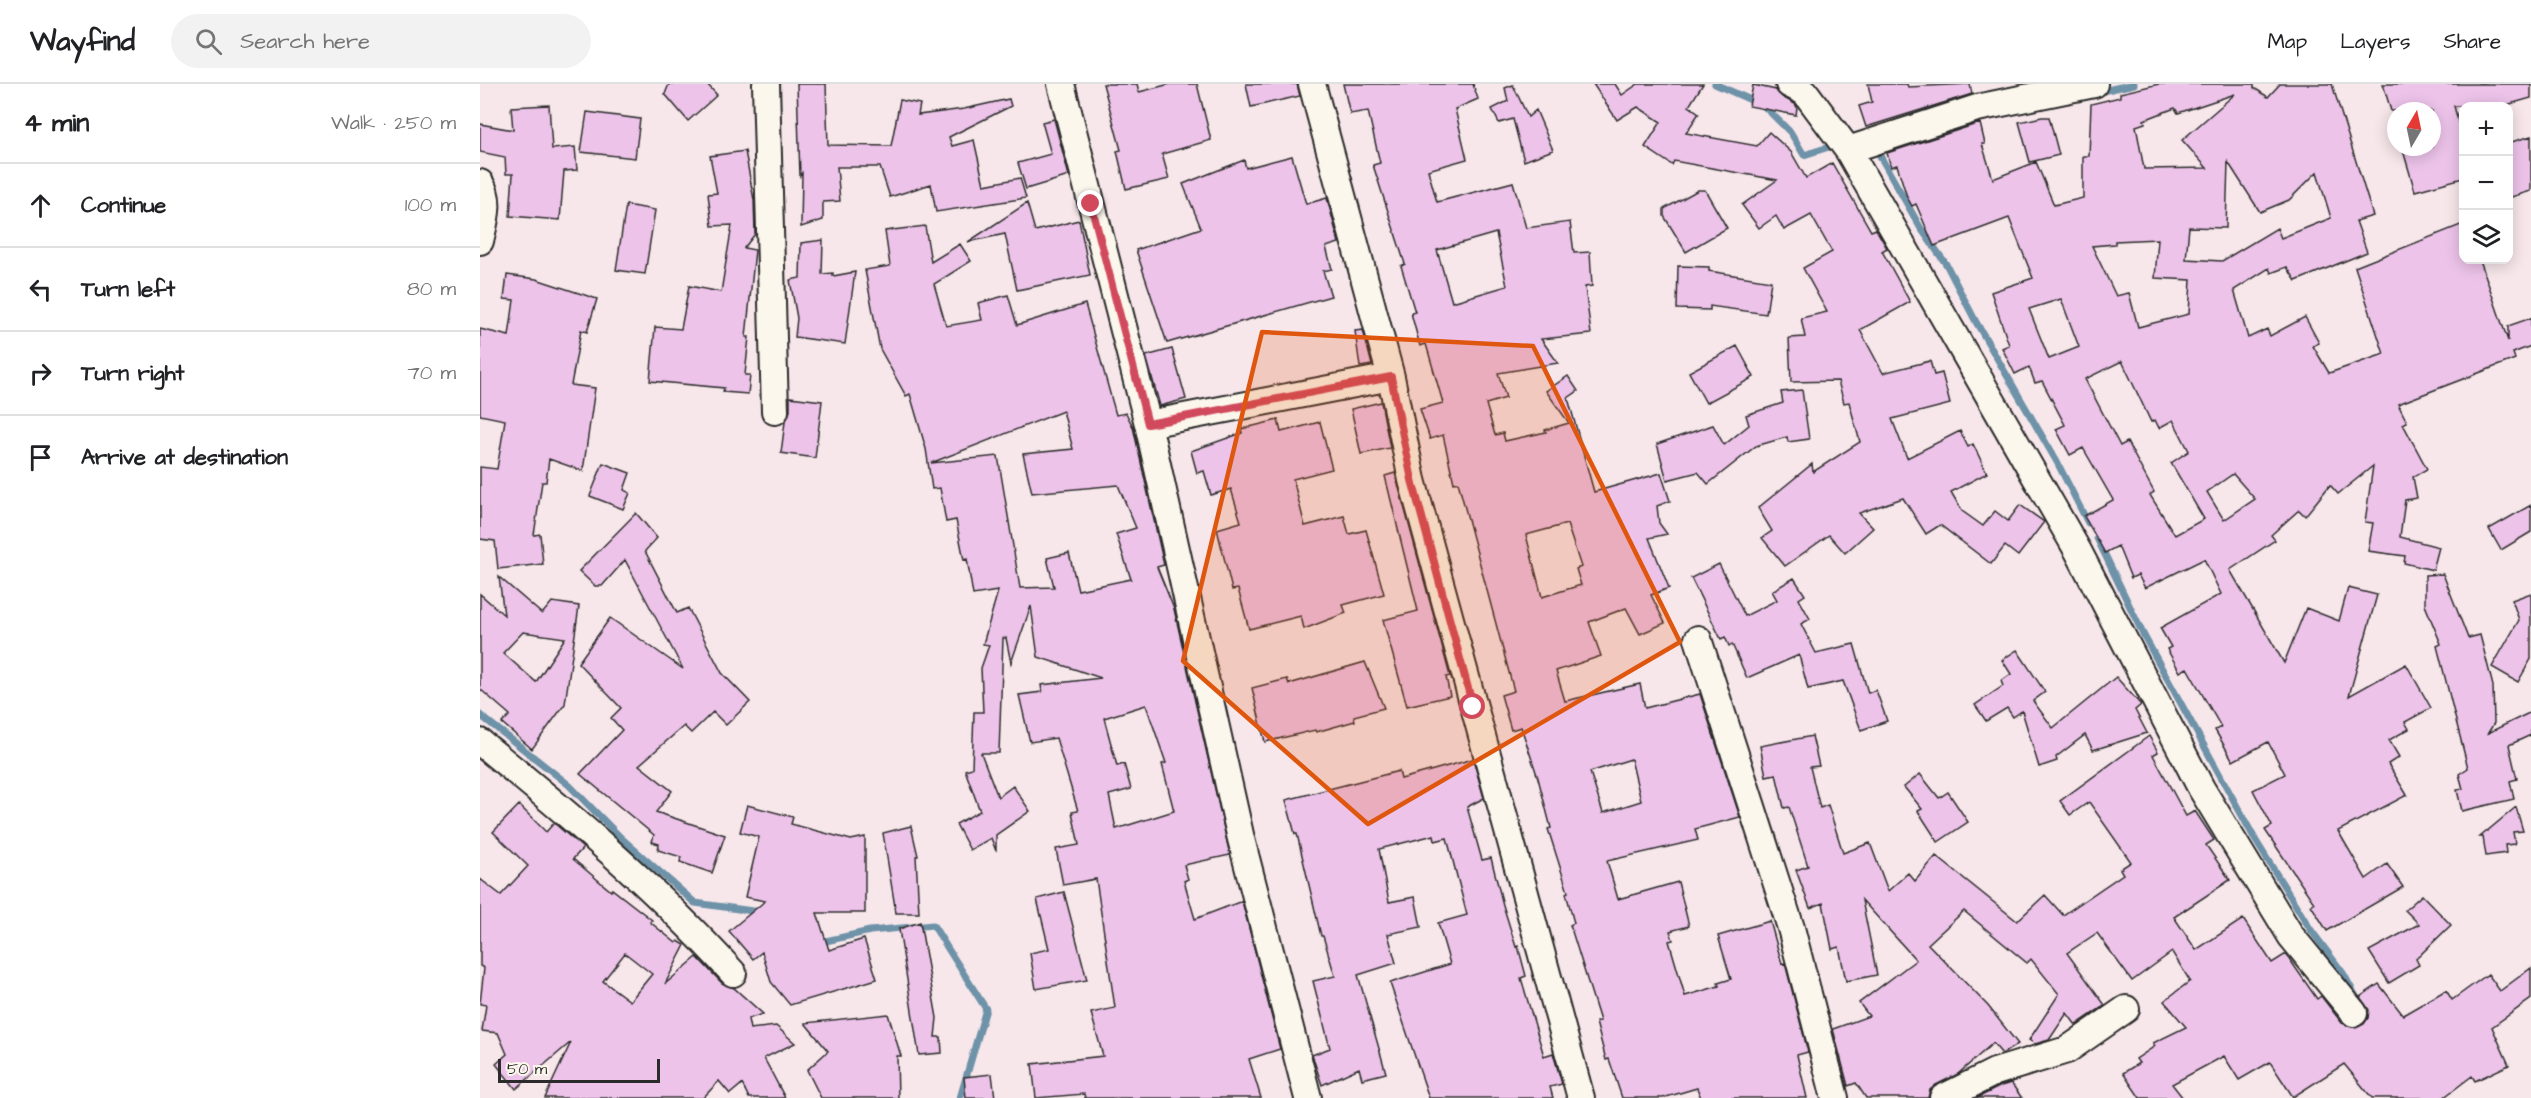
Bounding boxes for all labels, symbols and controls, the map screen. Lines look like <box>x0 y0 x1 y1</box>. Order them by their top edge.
search box <box>171 14 591 68</box>
text: Wayfind <box>30 22 135 61</box>
icon: search <box>192 25 225 58</box>
text: Search here <box>240 26 370 57</box>
text: Map <box>2267 27 2307 56</box>
text: Layers <box>2340 27 2410 56</box>
text: Share <box>2443 27 2501 56</box>
north arrow <box>2387 102 2441 156</box>
map controls <box>2459 102 2513 264</box>
button: + <box>2459 102 2513 156</box>
text: 4 min <box>24 105 89 141</box>
text: Walk · 250 m <box>331 109 456 137</box>
button: − <box>2459 156 2513 210</box>
icon: ahead <box>24 189 57 222</box>
text: Continue <box>81 190 166 221</box>
route end <box>1077 190 1103 216</box>
text: 100 m <box>405 191 456 219</box>
button: layers <box>2459 210 2513 264</box>
icon: left <box>24 273 57 306</box>
text: Turn left <box>81 274 175 305</box>
text: 80 m <box>407 275 456 303</box>
icon: right <box>24 357 57 390</box>
text: Turn right <box>81 358 184 389</box>
text: 70 m <box>408 359 456 387</box>
icon: arrive <box>24 441 57 474</box>
text: Arrive at destination <box>81 442 288 473</box>
route start <box>1459 693 1485 719</box>
scale bar <box>498 1056 660 1084</box>
text: 50 m <box>507 1058 547 1080</box>

